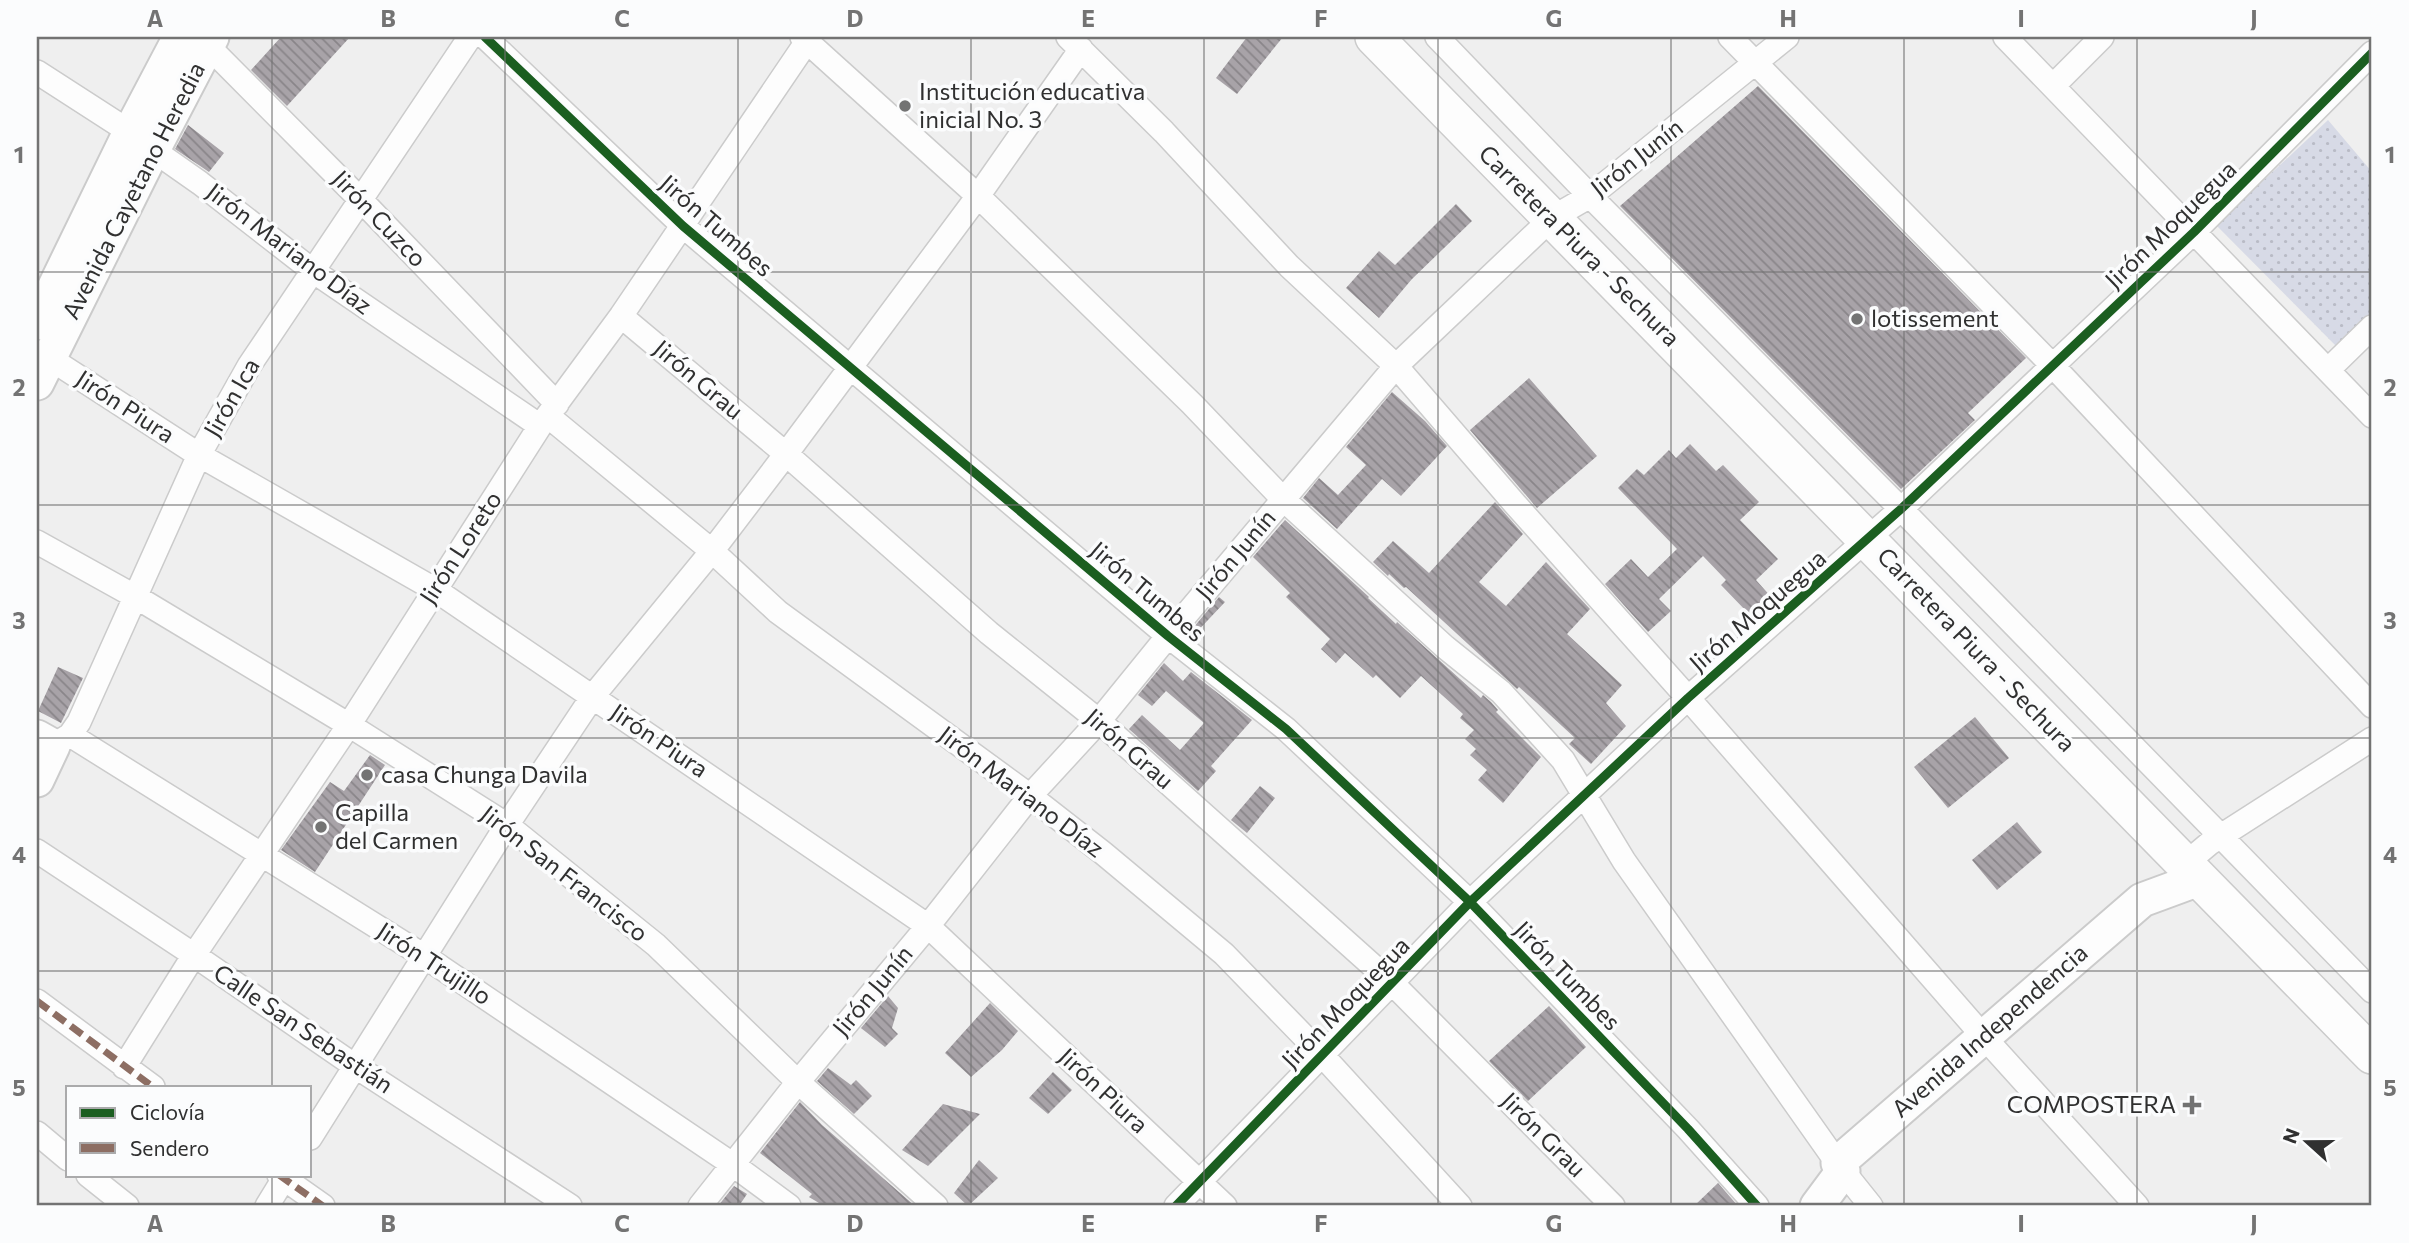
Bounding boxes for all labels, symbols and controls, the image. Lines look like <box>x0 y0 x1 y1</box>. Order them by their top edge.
text: A <box>147 4 164 32</box>
text: B <box>380 4 396 32</box>
text: C <box>614 4 630 32</box>
text: D <box>847 4 864 32</box>
text: E <box>1081 4 1095 32</box>
text: F <box>1314 4 1328 32</box>
text: G <box>1546 4 1562 32</box>
text: H <box>1779 4 1797 32</box>
text: I <box>2017 4 2025 32</box>
text: J <box>2250 4 2258 32</box>
street label: Avenida Cayetano Heredia <box>55 57 210 324</box>
place label: Institución educativa inicial No. 3 <box>919 76 1145 133</box>
marker: Institución educativa inicial No. 3 <box>897 98 913 114</box>
street label: Jirón Junín <box>1584 112 1688 202</box>
street label: Carretera Piura - Sechura <box>1473 138 1687 352</box>
text: 1 <box>14 140 24 168</box>
text: 1 <box>2385 140 2395 168</box>
street label: Jirón Moquegua <box>2098 154 2242 294</box>
street label: Jirón Cuzco <box>327 164 433 272</box>
street label: Jirón Tumbes <box>654 168 780 282</box>
street label: Jirón Mariano Díaz <box>201 176 378 319</box>
place label: lotissement <box>1871 303 1999 332</box>
marker: lotissement <box>1849 311 1865 327</box>
street label: Jirón Grau <box>648 333 750 425</box>
street label: Jirón Ica <box>197 353 265 442</box>
street label: Jirón Piura <box>71 363 180 448</box>
text: 2 <box>12 373 26 401</box>
text: 2 <box>2383 373 2397 401</box>
street label: Jirón Loreto <box>413 485 507 609</box>
street label: Jirón Junín <box>1189 503 1281 605</box>
street label: Jirón Tumbes <box>1085 535 1211 647</box>
street label: Carretera Piura - Sechura <box>1872 541 2082 757</box>
street label: Jirón Moquegua <box>1683 543 1831 677</box>
text: 3 <box>12 606 26 634</box>
text: 3 <box>2383 606 2397 634</box>
street label: Jirón Piura <box>605 697 714 783</box>
street label: Jirón Grau <box>1080 702 1180 794</box>
street label: Jirón Mariano Díaz <box>933 719 1110 862</box>
place label: casa Chunga Davila <box>381 759 588 788</box>
marker: casa Chunga Davila <box>359 767 375 783</box>
place label: Capilla del Carmen <box>335 797 458 854</box>
street label: Jirón San Francisco <box>476 799 654 947</box>
marker: Capilla del Carmen <box>313 819 329 835</box>
text: 4 <box>12 840 26 868</box>
text: 4 <box>2383 840 2397 868</box>
street label: Jirón Tumbes <box>1509 914 1627 1036</box>
street label: Jirón Trujillo <box>372 915 497 1010</box>
street label: Jirón Moquegua <box>1275 930 1415 1074</box>
street label: Avenida Independencia <box>1885 937 2093 1123</box>
street label: Jirón Junín <box>826 939 918 1041</box>
street label: Calle San Sebastián <box>209 957 399 1098</box>
street label: Jirón Piura <box>1053 1041 1155 1139</box>
text: 5 <box>12 1073 26 1101</box>
text: 5 <box>2383 1073 2397 1101</box>
legend <box>66 1086 312 1176</box>
street label: Jirón Grau <box>1496 1086 1592 1182</box>
place label: COMPOSTERA <box>2007 1089 2176 1118</box>
marker: COMPOSTERA <box>2182 1095 2202 1115</box>
text: Ciclovía <box>130 1099 205 1124</box>
north arrow <box>2272 1106 2342 1176</box>
text: N <box>2277 1125 2304 1147</box>
text: Sendero <box>130 1135 209 1160</box>
text: A <box>147 1209 164 1237</box>
text: B <box>380 1209 396 1237</box>
text: C <box>614 1209 630 1237</box>
text: D <box>847 1209 864 1237</box>
text: E <box>1081 1209 1095 1237</box>
text: F <box>1314 1209 1328 1237</box>
text: G <box>1546 1209 1562 1237</box>
text: H <box>1779 1209 1797 1237</box>
text: I <box>2017 1209 2025 1237</box>
text: J <box>2250 1209 2258 1237</box>

